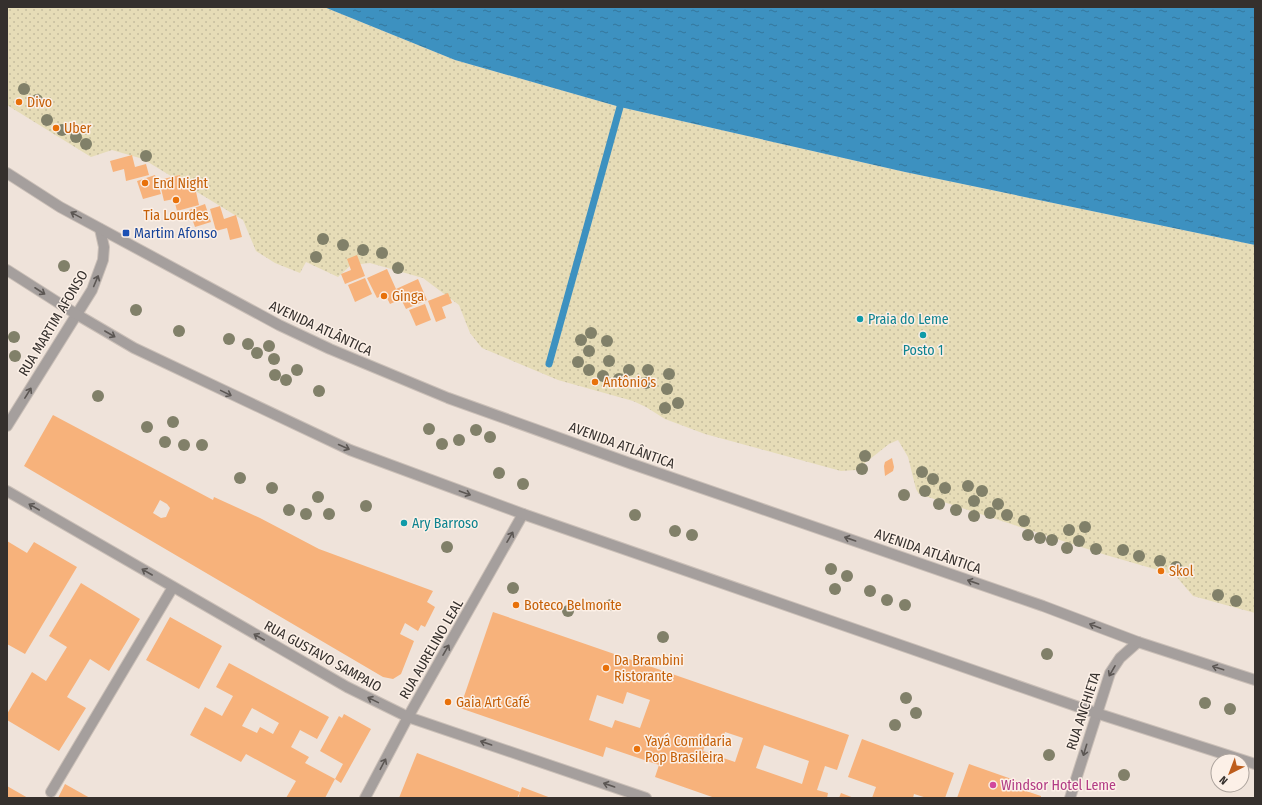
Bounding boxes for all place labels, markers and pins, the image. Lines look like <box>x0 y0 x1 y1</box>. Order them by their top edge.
place label: Divo <box>27 94 52 111</box>
marker: Divo <box>14 97 24 107</box>
place label: Uber <box>64 120 92 137</box>
marker: Uber <box>51 123 61 133</box>
place label: End Night <box>153 175 209 192</box>
marker: End Night <box>140 178 150 188</box>
marker: Tia Lourdes <box>171 195 181 205</box>
place label: Tia Lourdes <box>143 207 209 224</box>
place label: Martim Afonso <box>134 225 217 242</box>
marker: Martim Afonso <box>121 228 131 238</box>
place label: Ginga <box>392 288 424 305</box>
marker: Ginga <box>379 291 389 301</box>
place label: Praia do Leme <box>868 311 949 328</box>
marker: Praia do Leme <box>855 314 865 324</box>
marker: Posto 1 <box>918 330 928 340</box>
place label: Posto 1 <box>903 342 943 359</box>
place label: Antônio's <box>603 374 656 391</box>
marker: Antônio's <box>590 377 600 387</box>
place label: Ary Barroso <box>412 515 478 532</box>
marker: Ary Barroso <box>399 518 409 528</box>
place label: Skol <box>1169 563 1194 580</box>
marker: Skol <box>1156 566 1166 576</box>
place label: Boteco Belmonte <box>524 597 622 614</box>
marker: Boteco Belmonte <box>511 600 521 610</box>
place label: Da Brambini Ristorante <box>614 652 684 685</box>
marker: Da Brambini Ristorante <box>601 663 611 673</box>
place label: Gaia Art Café <box>456 694 530 711</box>
marker: Gaia Art Café <box>443 697 453 707</box>
place label: Yayá Comidaria Pop Brasileira <box>645 733 732 766</box>
marker: Yayá Comidaria Pop Brasileira <box>632 744 642 754</box>
place label: Windsor Hotel Leme <box>1001 777 1116 794</box>
marker: Windsor Hotel Leme <box>988 780 998 790</box>

